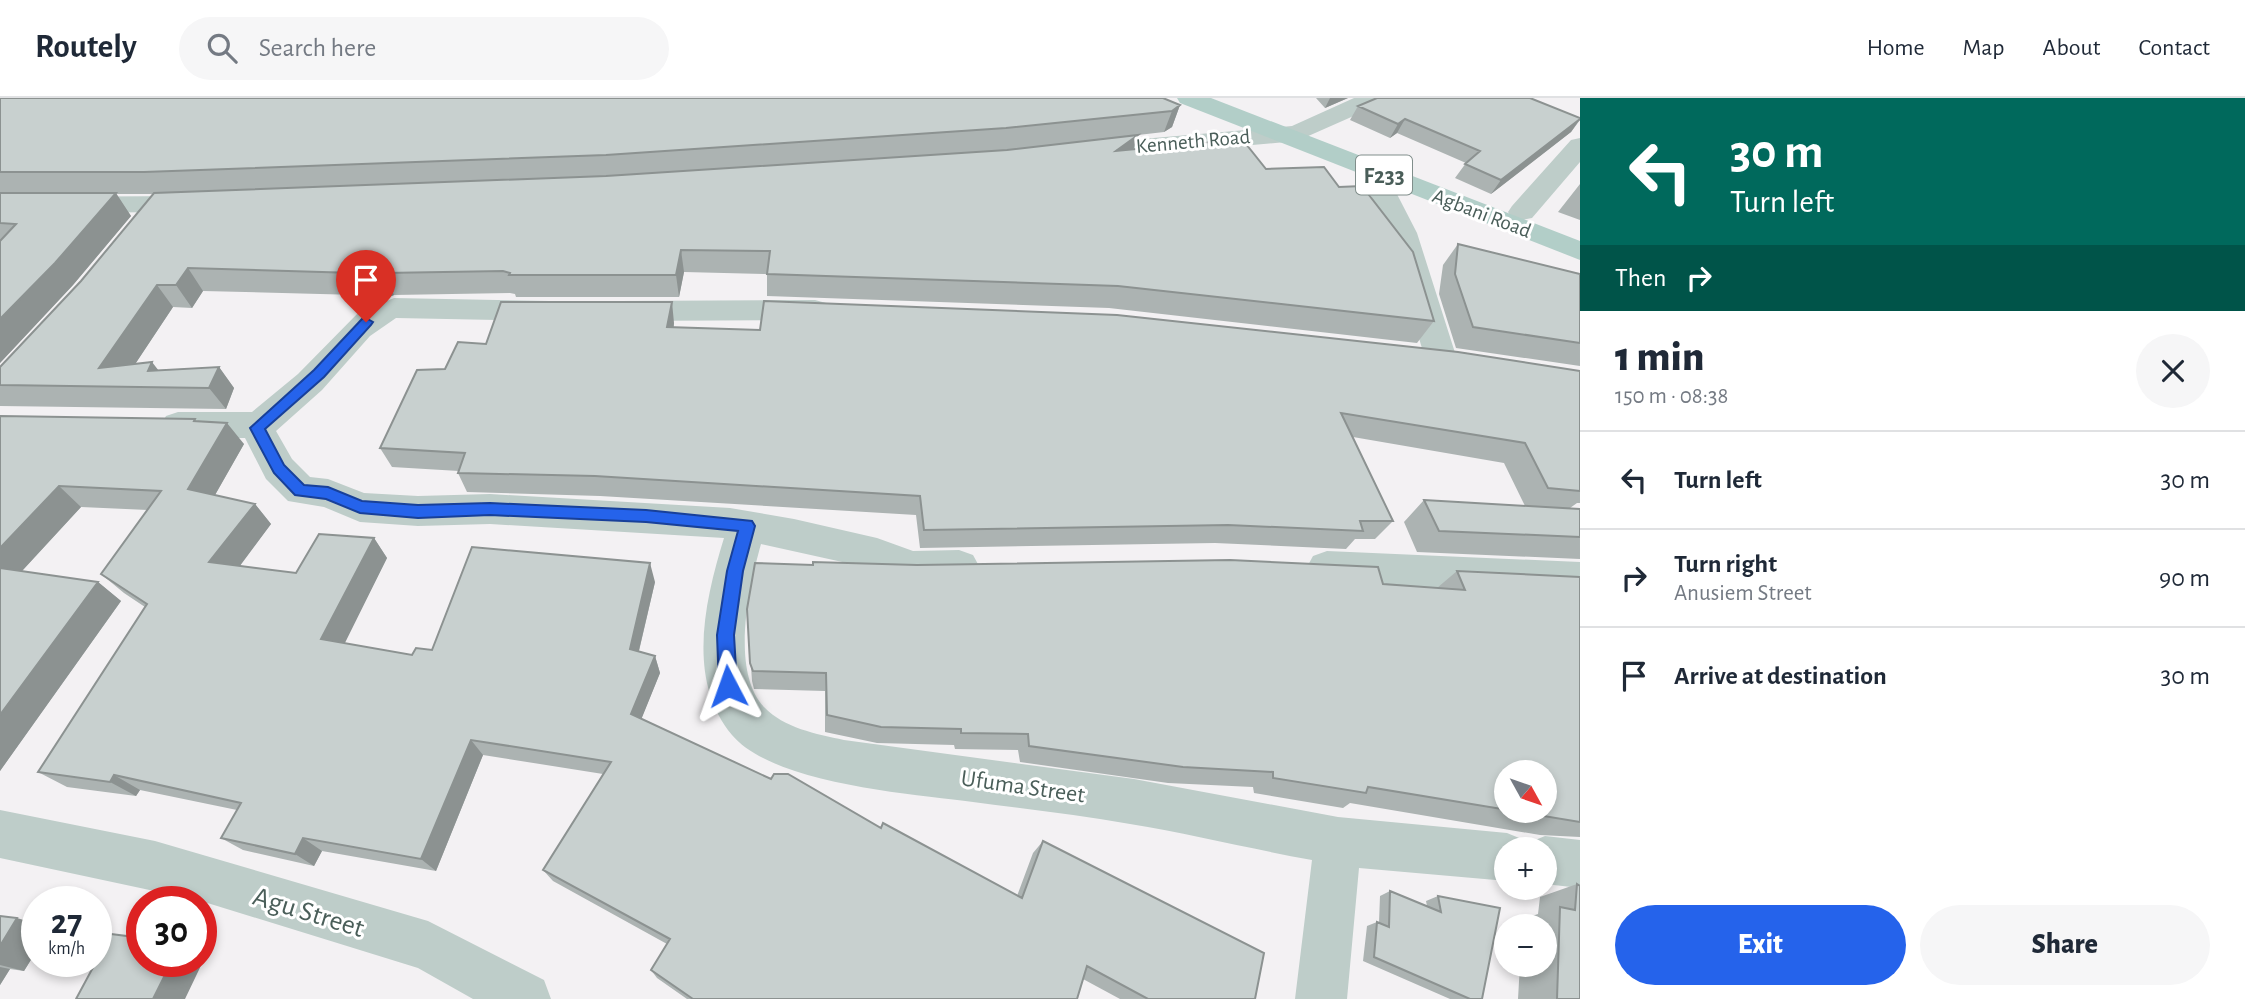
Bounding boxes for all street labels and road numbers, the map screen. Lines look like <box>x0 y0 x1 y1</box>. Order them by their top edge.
street label: Kenneth Road <box>1135 126 1251 157</box>
road number: F233 <box>1356 156 1412 194</box>
street label: Agbani Road <box>1430 185 1534 242</box>
street label: Ufuma Street <box>959 766 1087 808</box>
street label: Agu Street <box>250 883 367 943</box>

